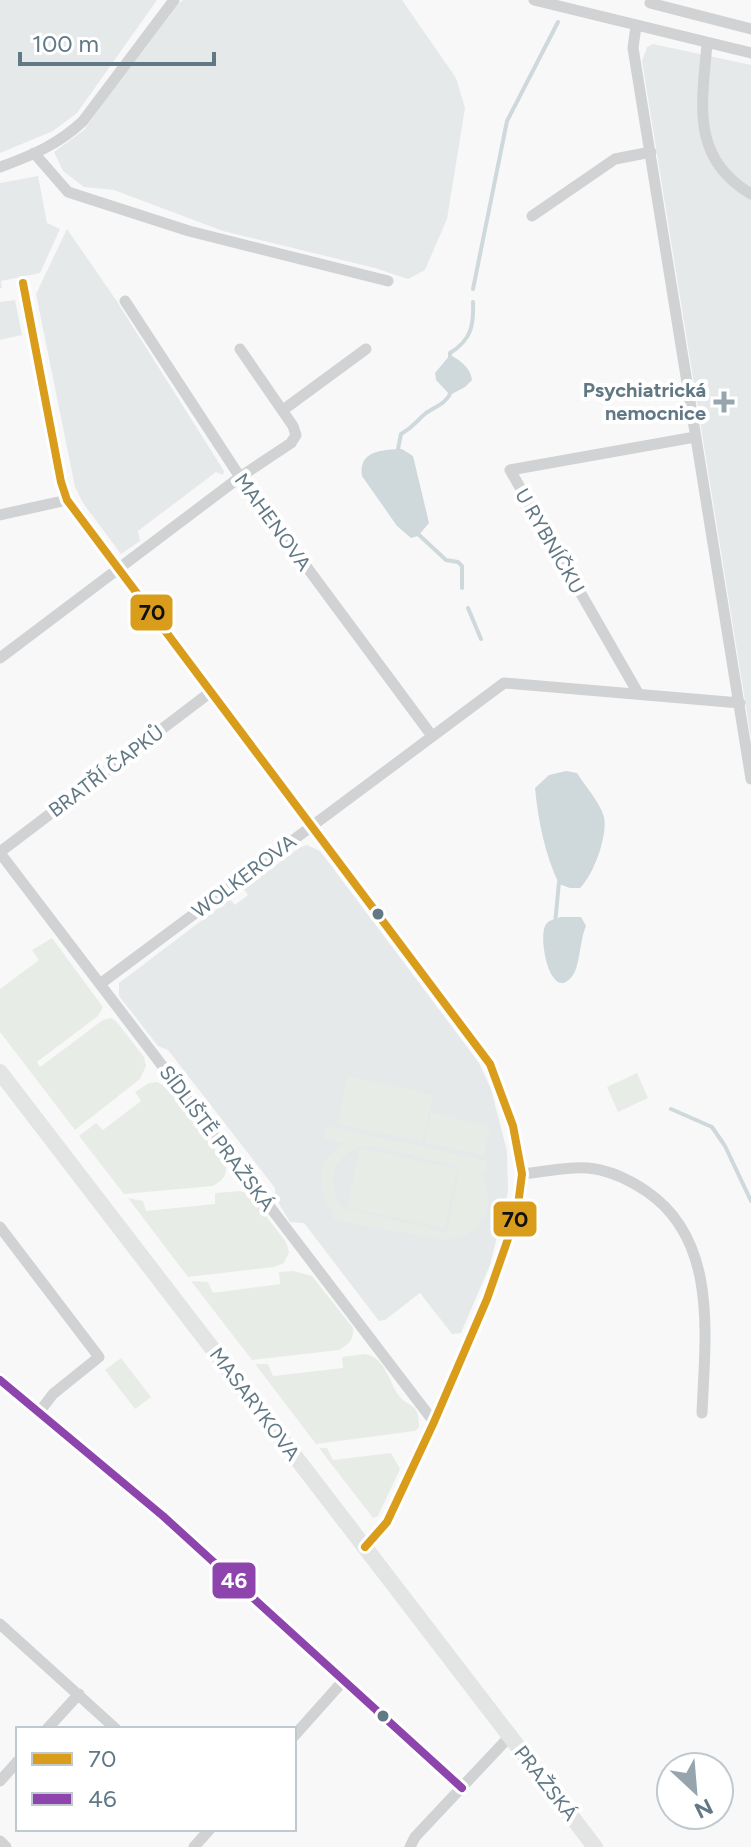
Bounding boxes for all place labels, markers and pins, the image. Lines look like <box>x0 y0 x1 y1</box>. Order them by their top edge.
place label: Psychiatrická nemocnice <box>583 378 706 425</box>
marker: Psychiatrická nemocnice <box>713 391 735 413</box>
unlabelled marker <box>370 906 386 922</box>
unlabelled marker <box>375 1708 391 1724</box>

